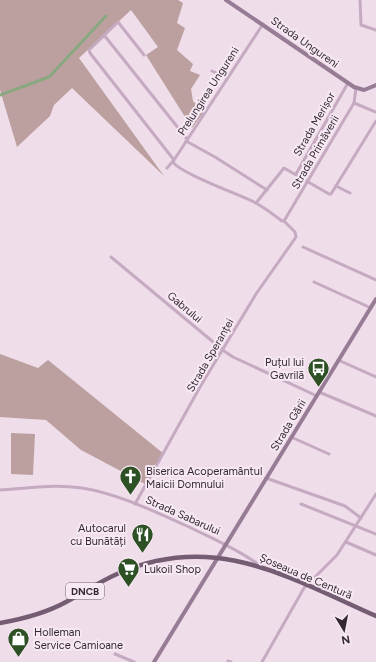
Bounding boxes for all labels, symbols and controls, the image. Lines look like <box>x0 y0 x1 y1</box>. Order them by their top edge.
street label: Strada Ungureni <box>268 14 341 71</box>
street label: Prelungirea Ungureni <box>175 45 242 138</box>
street label: Strada Merișor <box>291 90 338 159</box>
street label: Strada Primăverii <box>289 113 342 191</box>
street label: Gabrului <box>165 289 205 326</box>
street label: Strada Speranței <box>184 316 237 394</box>
bus stop icon: Puțul lui Gavrilă <box>306 355 332 388</box>
place label: Puțul lui Gavrilă <box>265 356 304 382</box>
street label: Strada Gării <box>268 397 309 453</box>
church icon: Biserica Acoperamântul Maicii Domnului <box>117 464 143 497</box>
place label: Biserica Acoperamântul Maicii Domnului <box>146 465 262 491</box>
street label: Strada Sabarului <box>143 493 222 538</box>
restaurant icon: Autocarul cu Bunătăți <box>129 521 155 554</box>
place label: Autocarul cu Bunătăți <box>70 522 126 548</box>
street label: Șoseaua de Centură <box>258 551 354 602</box>
supermarket icon: Lukoil Shop <box>116 556 142 589</box>
place label: Lukoil Shop <box>144 563 201 576</box>
road number: DNCB <box>66 583 104 599</box>
north arrow <box>324 610 364 650</box>
shop icon: Holleman Service Camioane <box>5 625 31 658</box>
place label: Holleman Service Camioane <box>34 626 123 652</box>
text: N <box>340 632 351 646</box>

